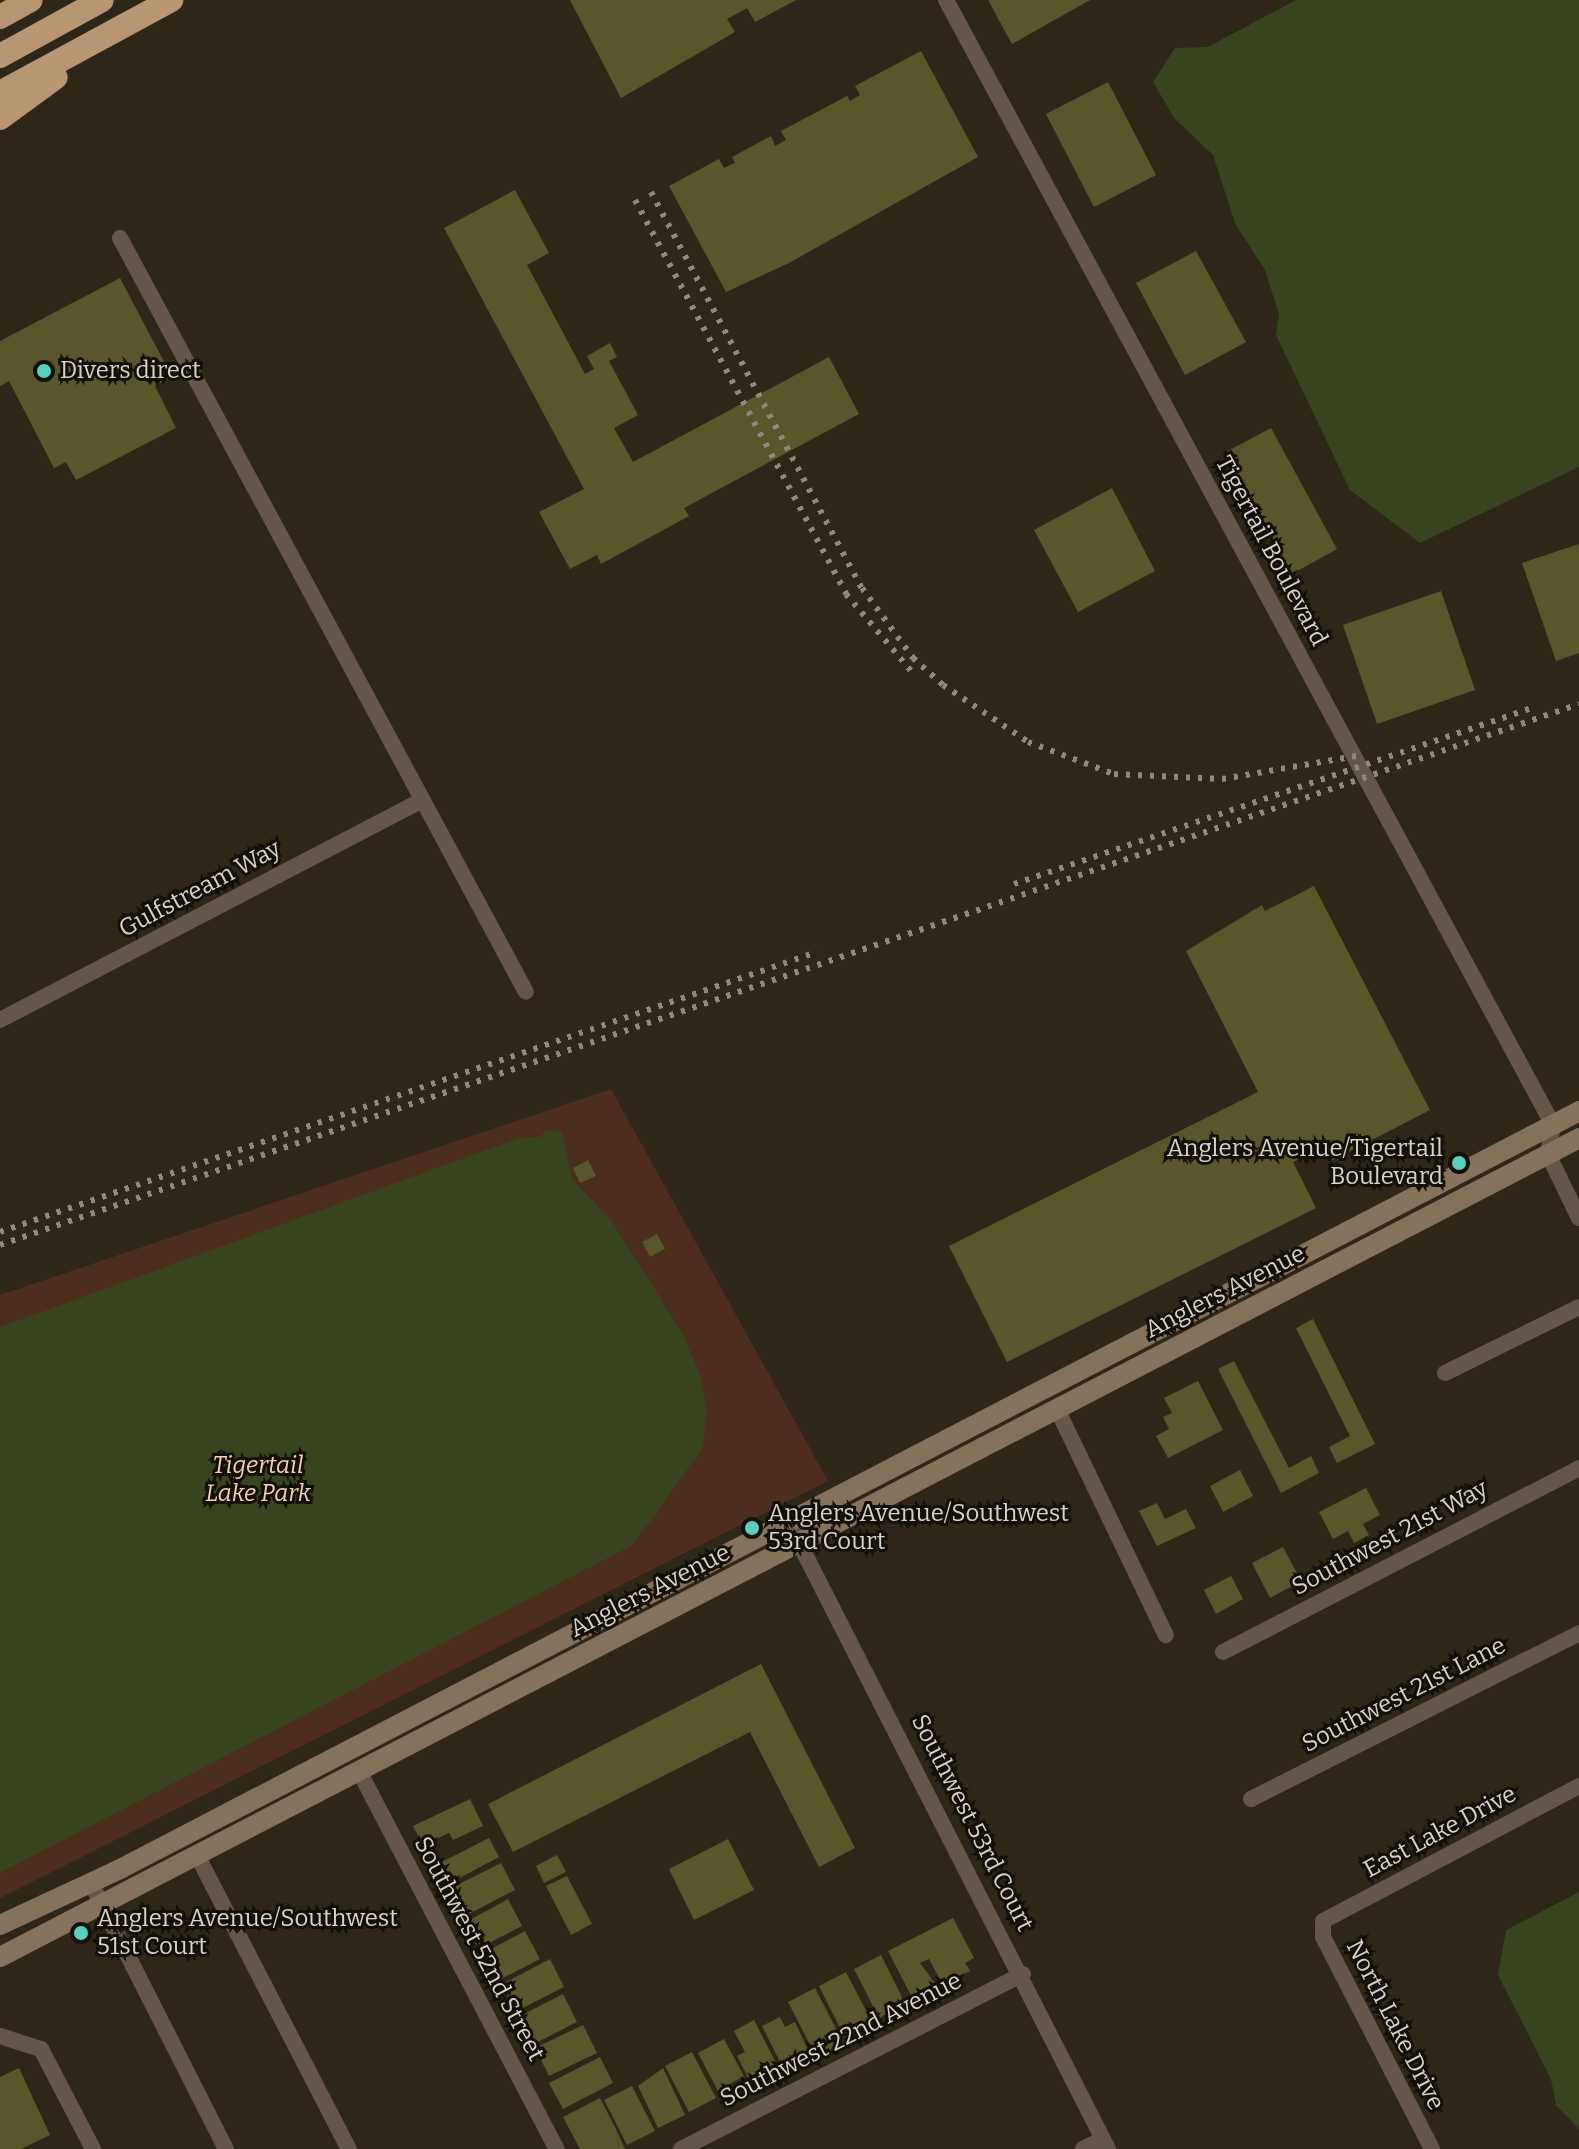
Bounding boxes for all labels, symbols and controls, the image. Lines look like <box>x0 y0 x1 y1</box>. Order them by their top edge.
place label: Divers direct <box>60 357 201 385</box>
marker: Divers direct <box>35 362 53 380</box>
street label: Tigertail Boulevard <box>1209 451 1333 651</box>
street label: Gulfstream Way <box>114 834 286 944</box>
place label: Anglers Avenue/Tigertail Boulevard <box>1167 1135 1443 1191</box>
marker: Anglers Avenue/Tigertail Boulevard <box>1450 1154 1468 1172</box>
street label: Anglers Avenue <box>1140 1239 1310 1345</box>
park label: Tigertail Lake Park <box>205 1452 311 1508</box>
street label: Southwest 21st Way <box>1287 1474 1493 1602</box>
place label: Anglers Avenue/Southwest 53rd Court <box>768 1500 1069 1556</box>
marker: Anglers Avenue/Southwest 53rd Court <box>743 1519 761 1537</box>
street label: Anglers Avenue <box>565 1538 735 1644</box>
street label: Southwest 21st Lane <box>1297 1631 1511 1759</box>
street label: Southwest 53rd Court <box>905 1710 1039 1936</box>
street label: East Lake Drive <box>1359 1780 1521 1884</box>
street label: Southwest 52nd Street <box>408 1832 550 2066</box>
place label: Anglers Avenue/Southwest 51st Court <box>97 1905 398 1961</box>
marker: Anglers Avenue/Southwest 51st Court <box>72 1924 90 1942</box>
street label: North Lake Drive <box>1340 1935 1450 2115</box>
street label: Southwest 22nd Avenue <box>715 1967 967 2113</box>

